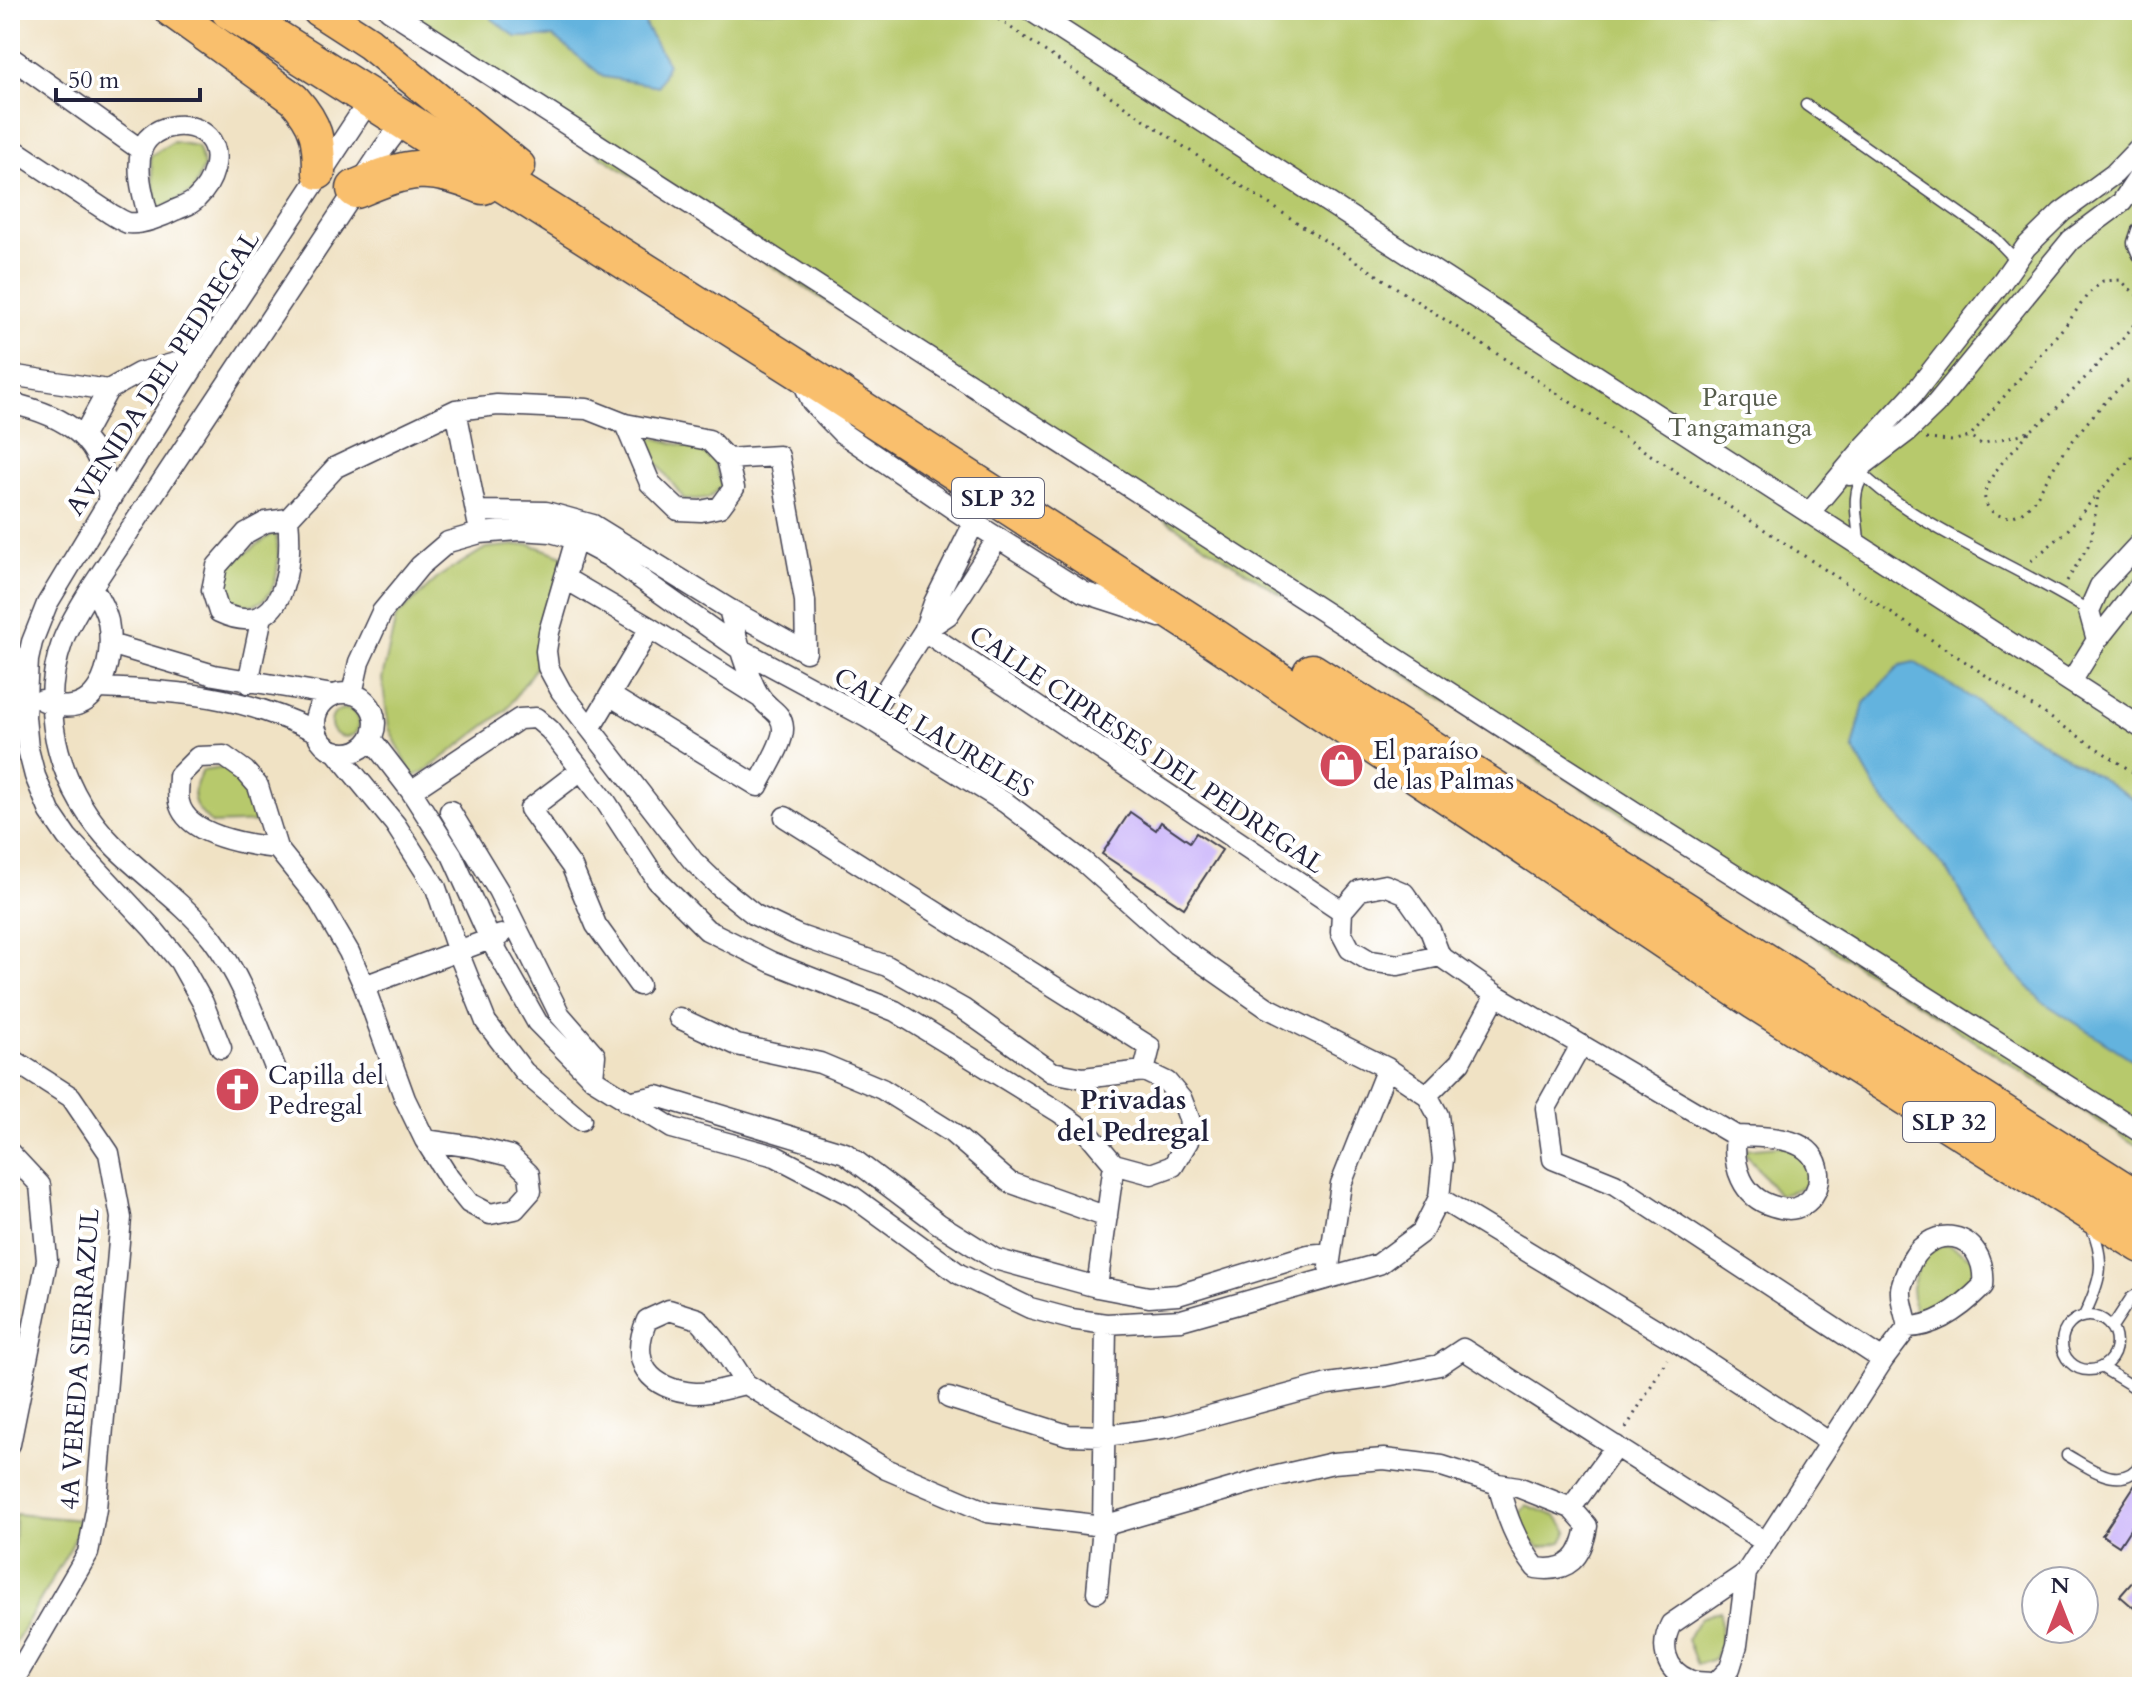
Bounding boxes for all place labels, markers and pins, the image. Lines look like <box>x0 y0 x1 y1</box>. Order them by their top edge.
place label: El paraíso de las Palmas <box>1373 733 1514 798</box>
shop icon: El paraíso de las Palmas <box>1318 741 1366 789</box>
place label: Capilla del Pedregal <box>268 1058 384 1123</box>
church icon: Capilla del Pedregal <box>213 1066 261 1114</box>

